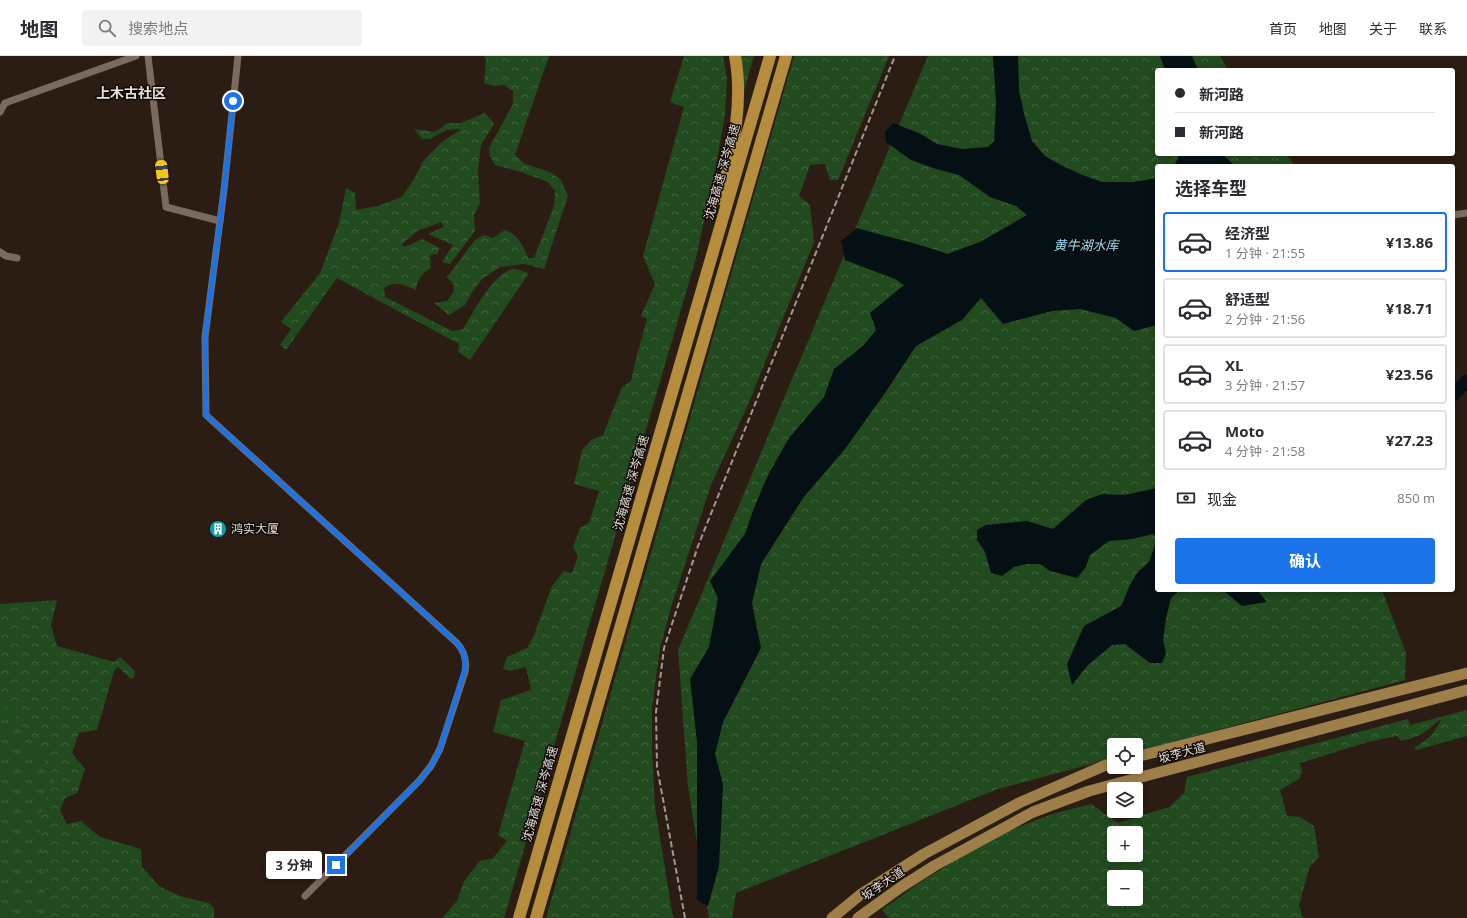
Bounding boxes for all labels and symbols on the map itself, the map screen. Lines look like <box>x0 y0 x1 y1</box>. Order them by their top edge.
district label: 上木古社区 <box>96 83 166 102</box>
route start <box>224 92 242 110</box>
street label: 沈海高速 深岑高速 <box>700 122 743 222</box>
car <box>155 159 169 185</box>
water label: 黄牛湖水库 <box>1053 236 1120 254</box>
street label: 沈海高速 深岑高速 <box>609 433 652 533</box>
building icon: 鸿实大厦 <box>208 519 228 539</box>
place label: 鸿实大厦 <box>231 520 279 537</box>
street label: 坂李大道 <box>1156 738 1207 767</box>
street label: 沈海高速 深岑高速 <box>518 744 561 844</box>
callout: 3 分钟 <box>266 851 322 879</box>
route end <box>327 856 345 874</box>
street label: 坂李大道 <box>858 863 907 904</box>

